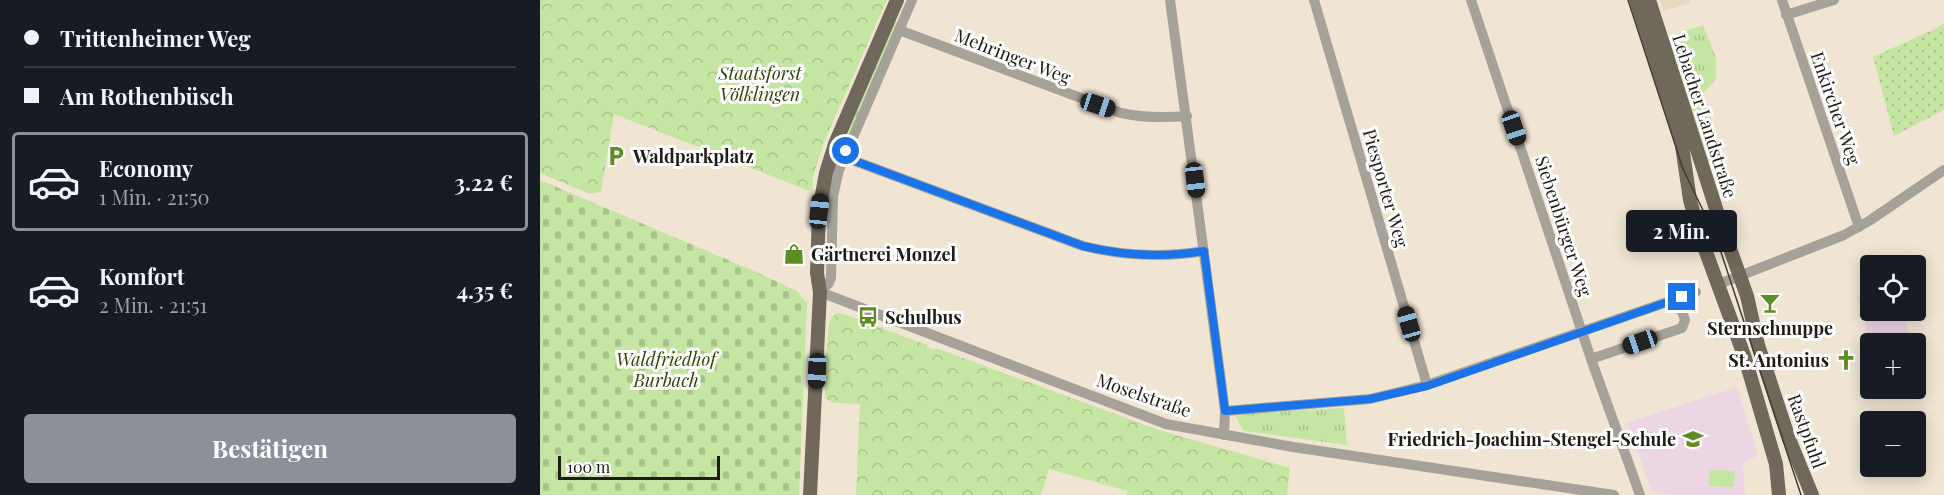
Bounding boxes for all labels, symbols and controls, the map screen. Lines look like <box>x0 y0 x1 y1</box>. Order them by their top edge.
text: Trittenheimer Weg <box>60 23 251 53</box>
street label: Mehringer Weg <box>952 23 1075 89</box>
street label: Lebacher Landstraße <box>1667 31 1743 201</box>
street label: Enkircher Weg <box>1805 48 1867 168</box>
park label: Staatsforst Völklingen <box>718 61 802 106</box>
text: Am Rothenbüsch <box>60 81 234 111</box>
car <box>1078 91 1118 119</box>
car <box>1500 108 1528 148</box>
street label: Piesporter Weg <box>1358 126 1414 250</box>
route start <box>832 137 859 164</box>
parking icon: Waldparkplatz <box>604 144 628 168</box>
place label: Waldparkplatz <box>632 144 754 168</box>
text: Economy <box>99 153 193 183</box>
street label: Siebenbürger Weg <box>1530 153 1598 300</box>
icon: car <box>27 155 81 209</box>
car <box>1184 161 1206 199</box>
text: 3.22 € <box>454 167 513 197</box>
text: 1 Min. · 21:50 <box>99 183 209 210</box>
car <box>808 192 830 230</box>
callout: 2 Min. <box>1626 210 1738 252</box>
text: 2 Min. <box>1653 217 1710 244</box>
shop icon: Gärtnerei Monzel <box>782 242 806 266</box>
place label: Gärtnerei Monzel <box>811 242 957 266</box>
map controls <box>1860 255 1926 477</box>
button: locate <box>1860 255 1926 321</box>
text: Komfort <box>99 261 184 291</box>
icon: car <box>27 263 81 317</box>
text: 4.35 € <box>456 275 513 305</box>
route end <box>1668 283 1695 310</box>
text: 2 Min. · 21:51 <box>99 291 207 318</box>
bar icon: Sternschnuppe <box>1758 291 1782 315</box>
car <box>1395 304 1423 344</box>
bus stop icon: Schulbus <box>856 305 880 329</box>
place label: Schulbus <box>885 305 962 329</box>
place label: Sternschnuppe <box>1707 316 1833 340</box>
car <box>1620 328 1660 356</box>
button: + <box>1860 333 1926 399</box>
park label: Waldfriedhof Burbach <box>616 347 719 392</box>
place label: St. Antonius <box>1728 348 1829 372</box>
church icon: St. Antonius <box>1834 348 1858 372</box>
car <box>807 353 827 389</box>
street label: Moselstraße <box>1094 368 1194 422</box>
street label: Rastpfuhl <box>1782 390 1832 472</box>
button: − <box>1860 411 1926 477</box>
button: Bestätigen <box>24 414 516 483</box>
place label: Friedrich-Joachim-Stengel-Schule <box>1387 427 1676 451</box>
school or university icon: Friedrich-Joachim-Stengel-Schule <box>1681 427 1705 451</box>
scale bar <box>558 453 720 480</box>
text: 100 m <box>567 456 610 477</box>

